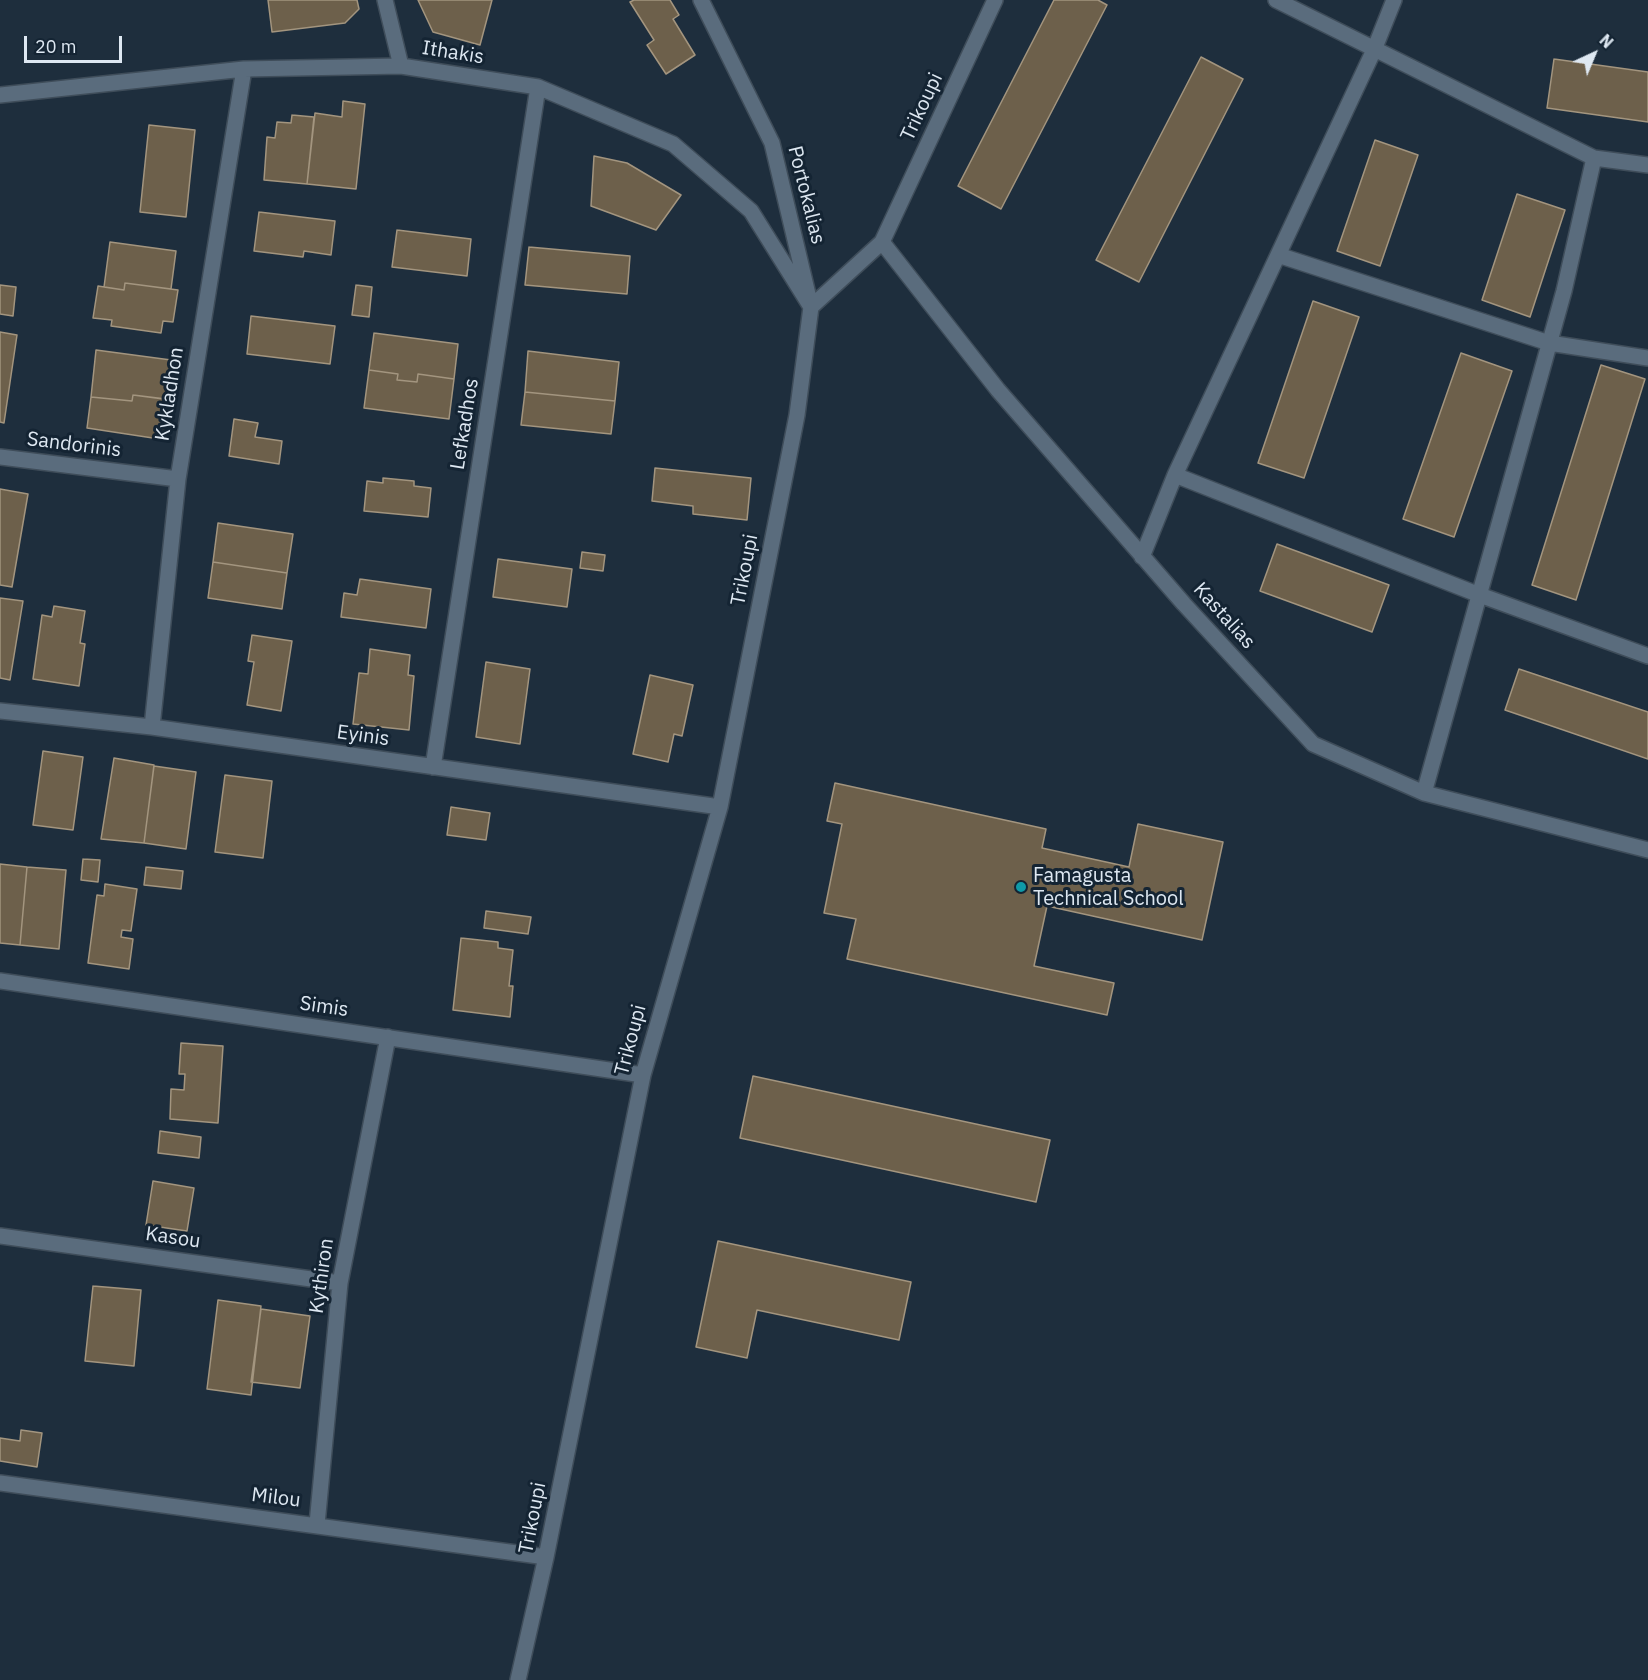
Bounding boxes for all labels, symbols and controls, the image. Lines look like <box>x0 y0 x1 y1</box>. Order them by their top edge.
scale bar <box>27 24 124 62</box>
north arrow <box>1564 24 1624 84</box>
text: N <box>1595 30 1618 52</box>
text: 20 m <box>35 35 77 58</box>
street label: Ithakis <box>420 36 486 70</box>
street label: Trikoupi <box>896 69 948 145</box>
street label: Portokalias <box>782 143 830 247</box>
street label: Kykladhon <box>151 345 189 443</box>
street label: Lefkadhos <box>446 377 484 471</box>
street label: Sandorinis <box>25 427 123 463</box>
street label: Trikoupi <box>726 532 764 608</box>
street label: Kastalias <box>1188 578 1260 654</box>
street label: Eyinis <box>335 720 391 752</box>
place label: Famagusta Technical School <box>1033 864 1184 911</box>
marker: Famagusta Technical School <box>1014 880 1028 894</box>
street label: Simis <box>298 992 350 1022</box>
street label: Trikoupi <box>610 1002 652 1078</box>
street label: Kasou <box>144 1222 202 1254</box>
street label: Kythiron <box>305 1237 339 1315</box>
street label: Trikoupi <box>514 1480 552 1556</box>
street label: Milou <box>250 1483 302 1513</box>

